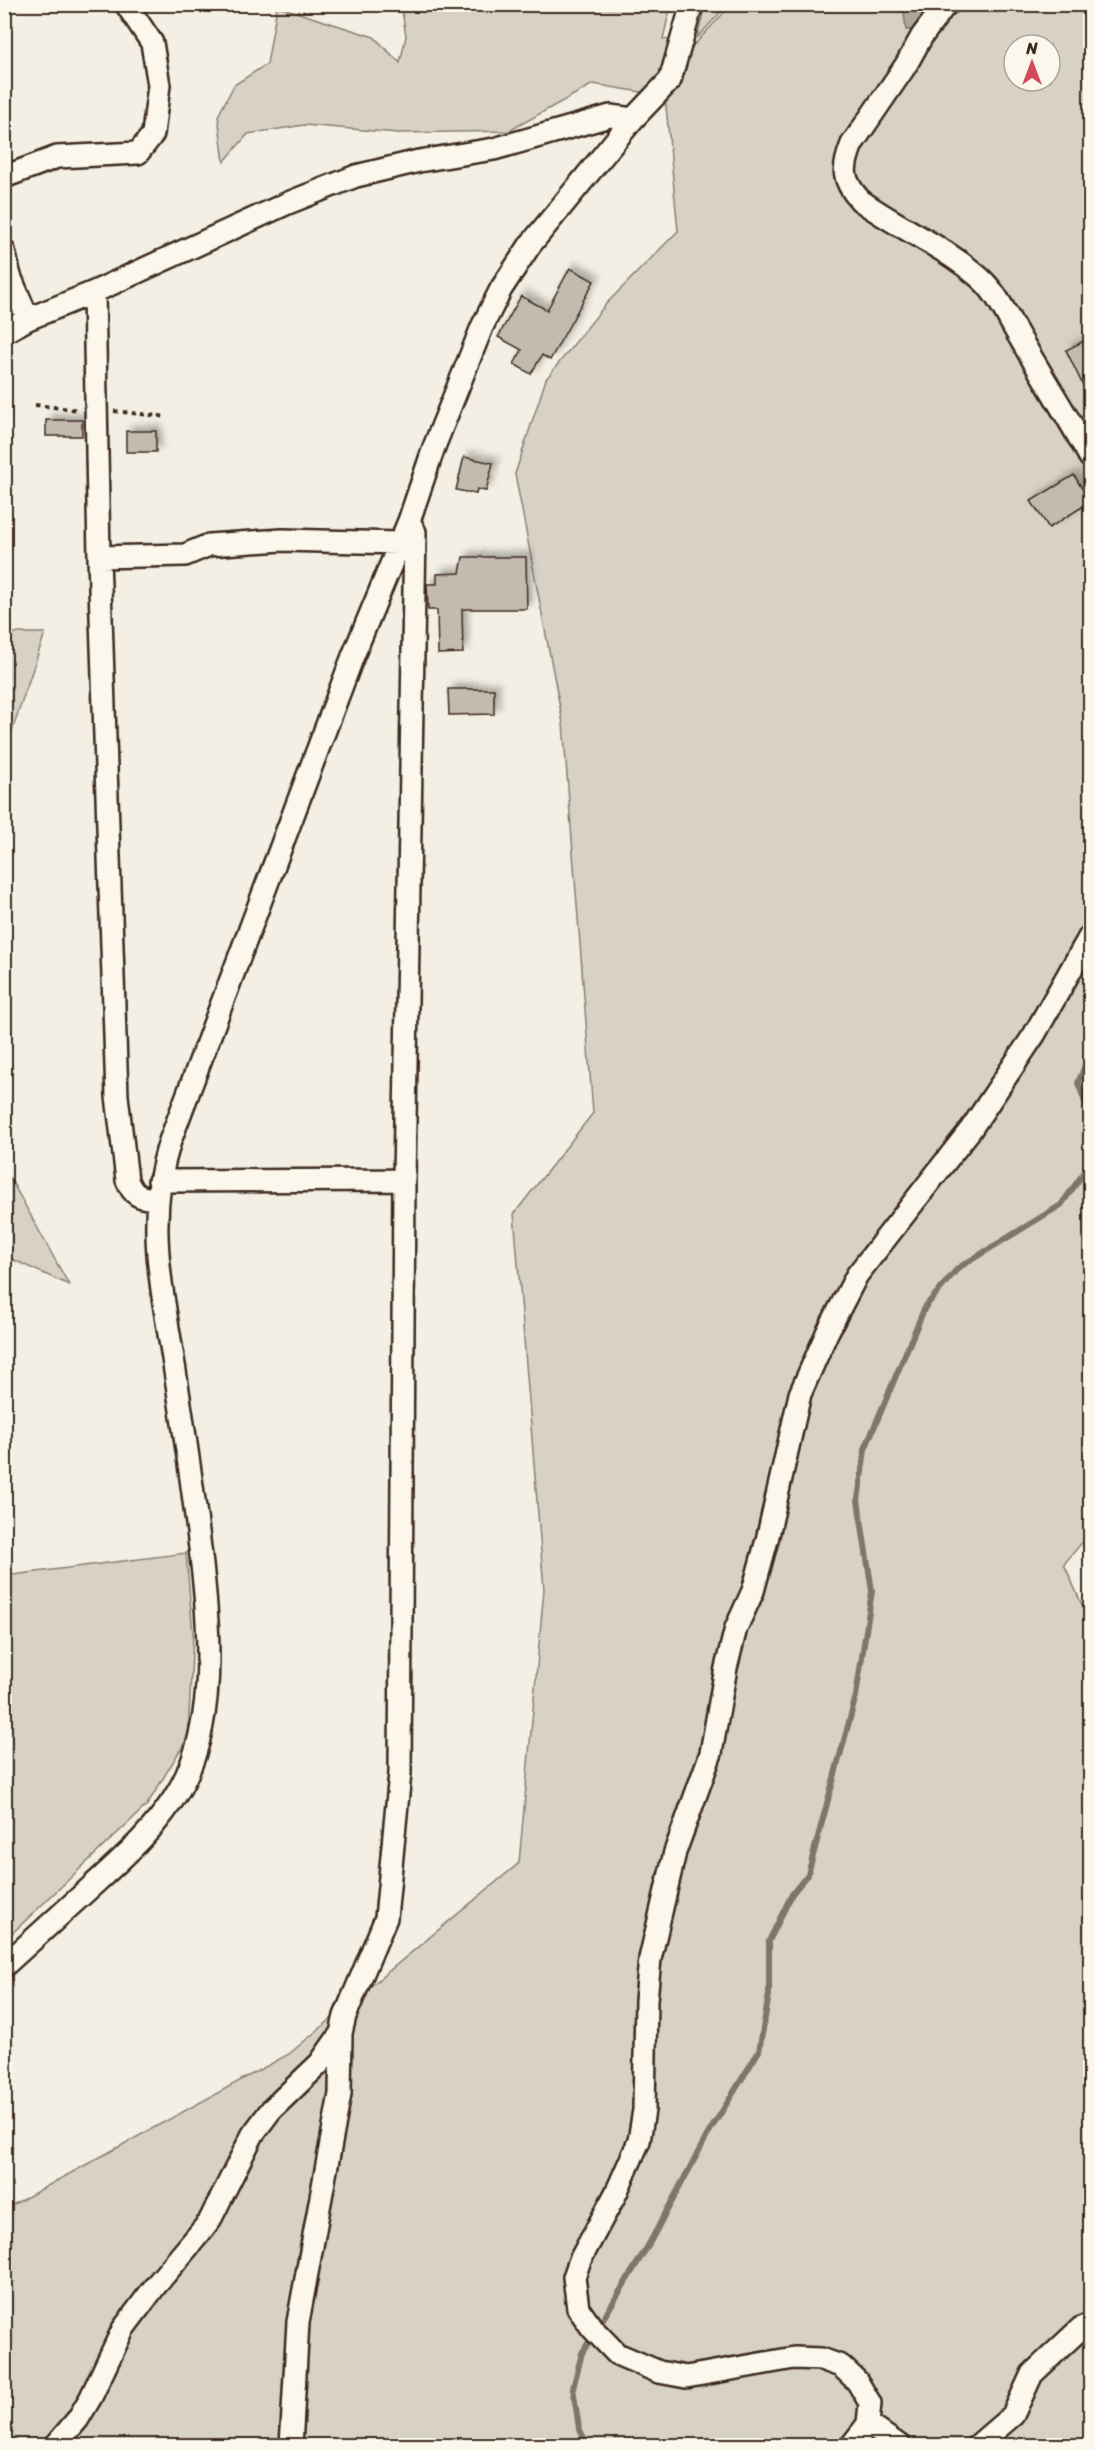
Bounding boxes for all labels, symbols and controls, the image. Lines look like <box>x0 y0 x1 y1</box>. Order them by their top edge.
north arrow <box>1002 33 1062 93</box>
text: N <box>1025 34 1038 63</box>

